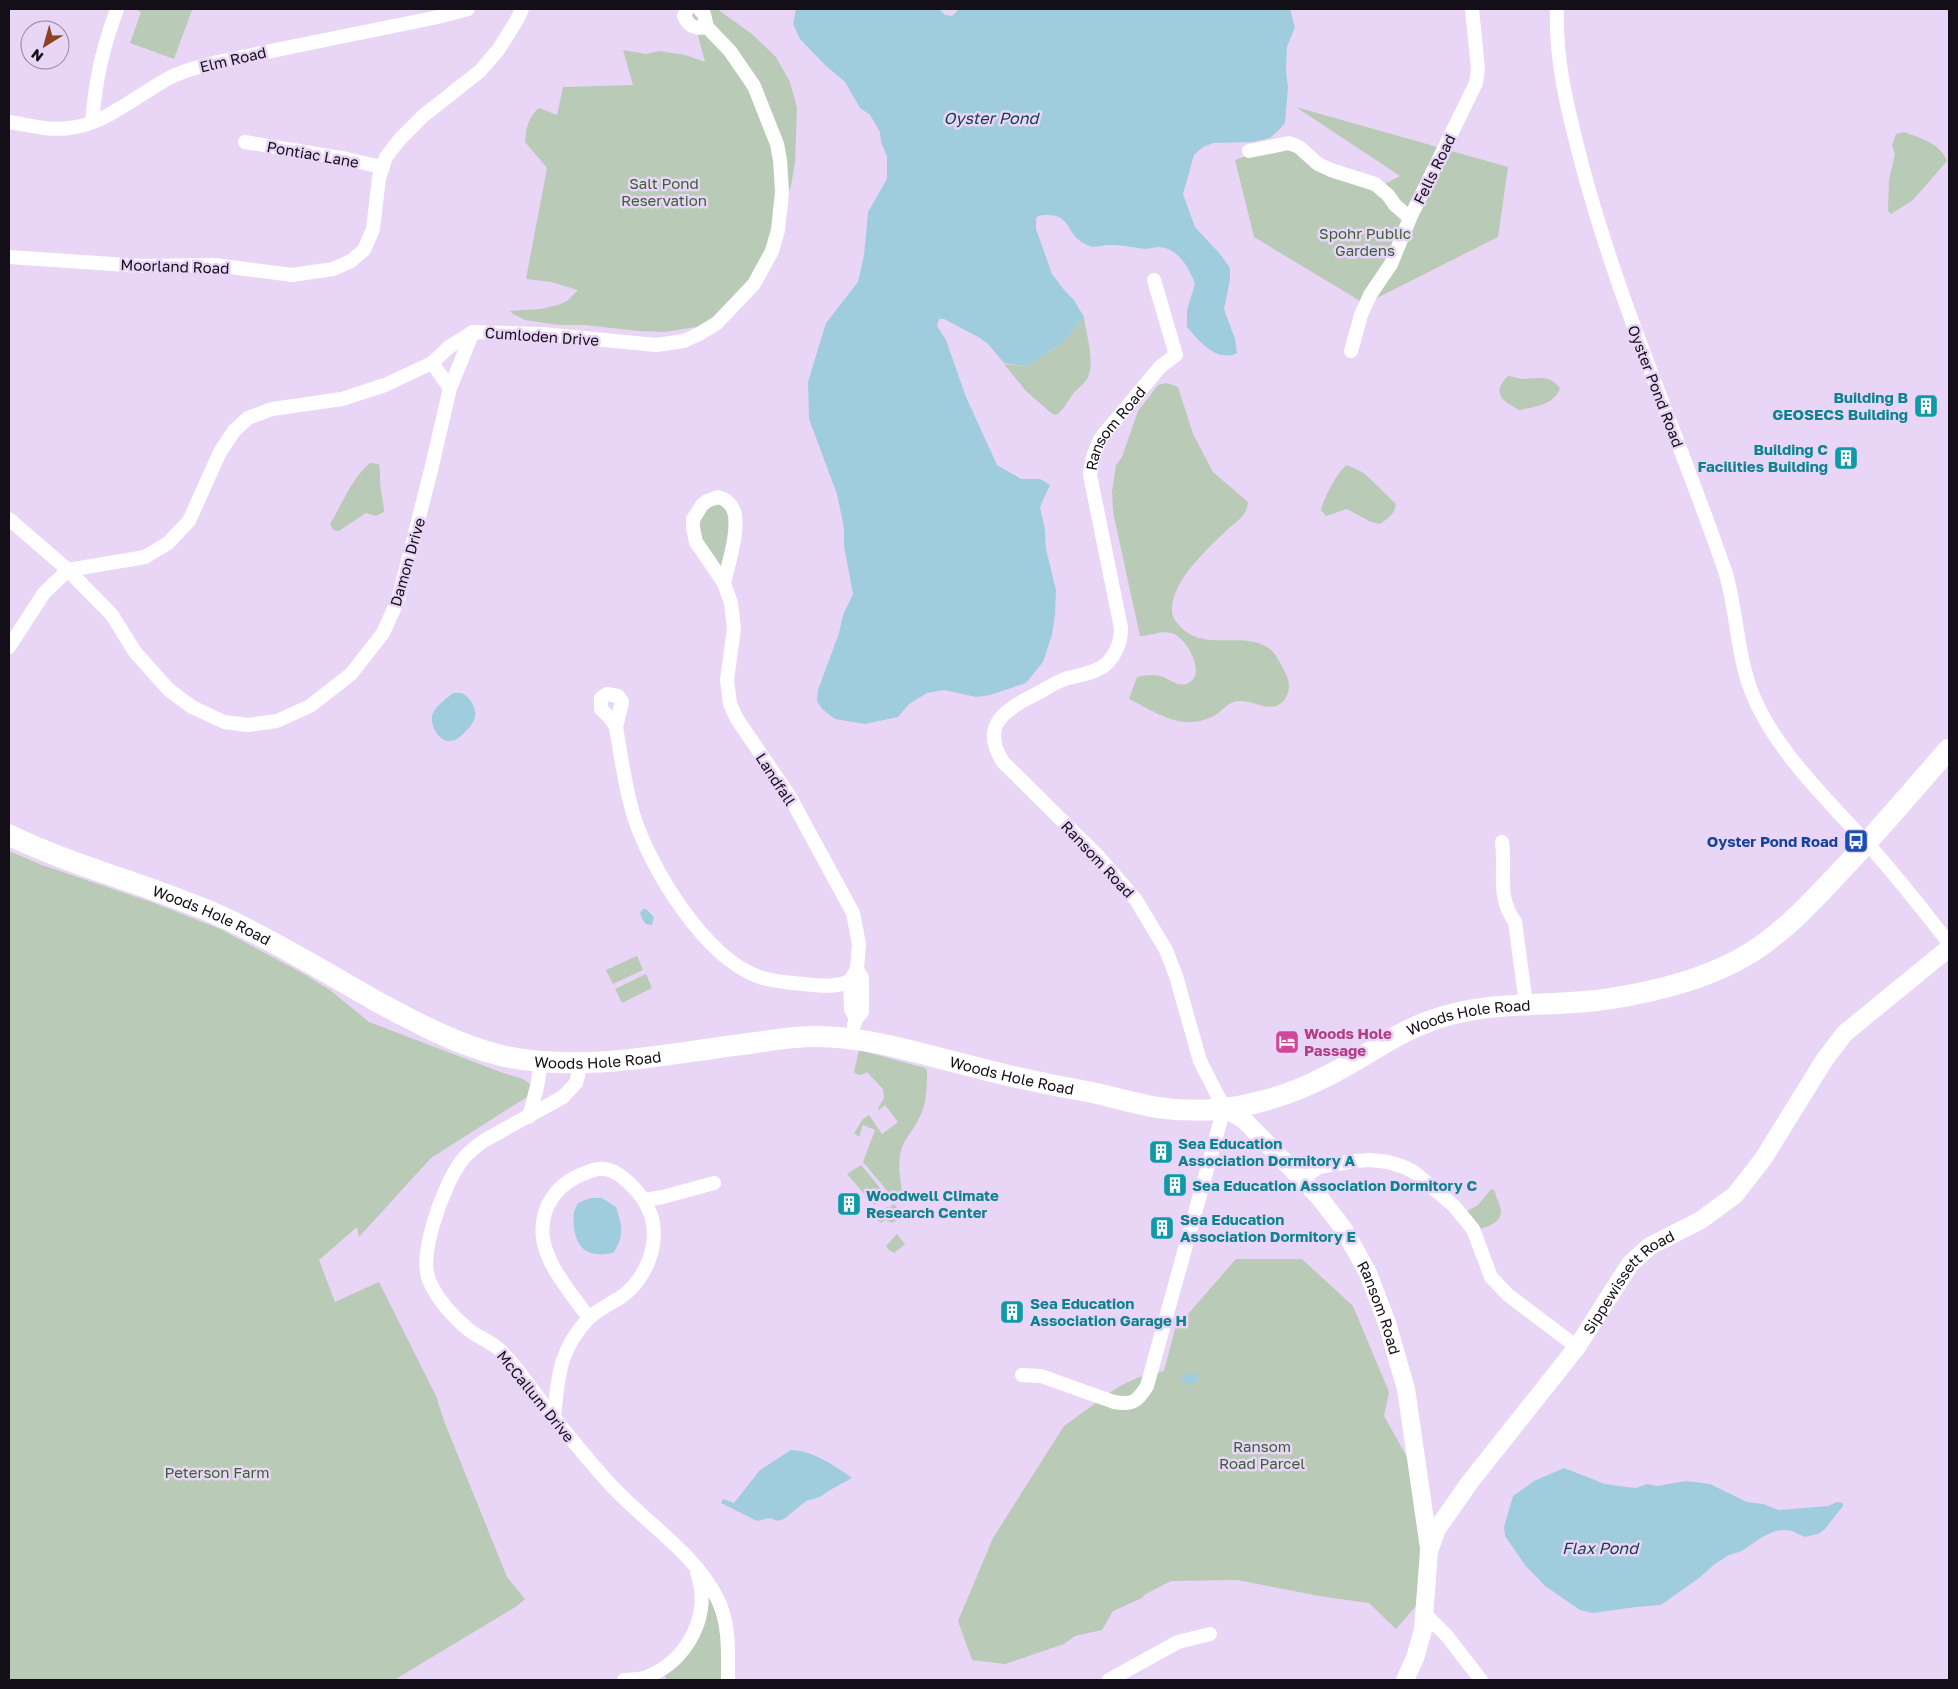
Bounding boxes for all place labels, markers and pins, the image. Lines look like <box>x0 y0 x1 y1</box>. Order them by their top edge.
place label: Building B GEOSECS Building <box>1772 388 1908 423</box>
building icon: Building B GEOSECS Building <box>1913 393 1939 419</box>
place label: Building C Facilities Building <box>1698 440 1828 475</box>
building icon: Building C Facilities Building <box>1833 445 1859 471</box>
bus stop icon: Oyster Pond Road <box>1843 828 1869 854</box>
place label: Oyster Pond Road <box>1707 832 1838 850</box>
place label: Woods Hole Passage <box>1304 1024 1392 1059</box>
hotel icon: Woods Hole Passage <box>1274 1029 1300 1055</box>
place label: Sea Education Association Dormitory A <box>1178 1134 1356 1169</box>
building icon: Sea Education Association Dormitory A <box>1148 1139 1174 1165</box>
building icon: Sea Education Association Dormitory C <box>1162 1172 1188 1198</box>
place label: Sea Education Association Dormitory C <box>1192 1176 1478 1194</box>
place label: Woodwell Climate Research Center <box>866 1186 999 1221</box>
building icon: Woodwell Climate Research Center <box>836 1191 862 1217</box>
place label: Sea Education Association Dormitory E <box>1180 1210 1356 1245</box>
building icon: Sea Education Association Dormitory E <box>1149 1215 1175 1241</box>
place label: Sea Education Association Garage H <box>1030 1294 1187 1329</box>
building icon: Sea Education Association Garage H <box>999 1299 1025 1325</box>

